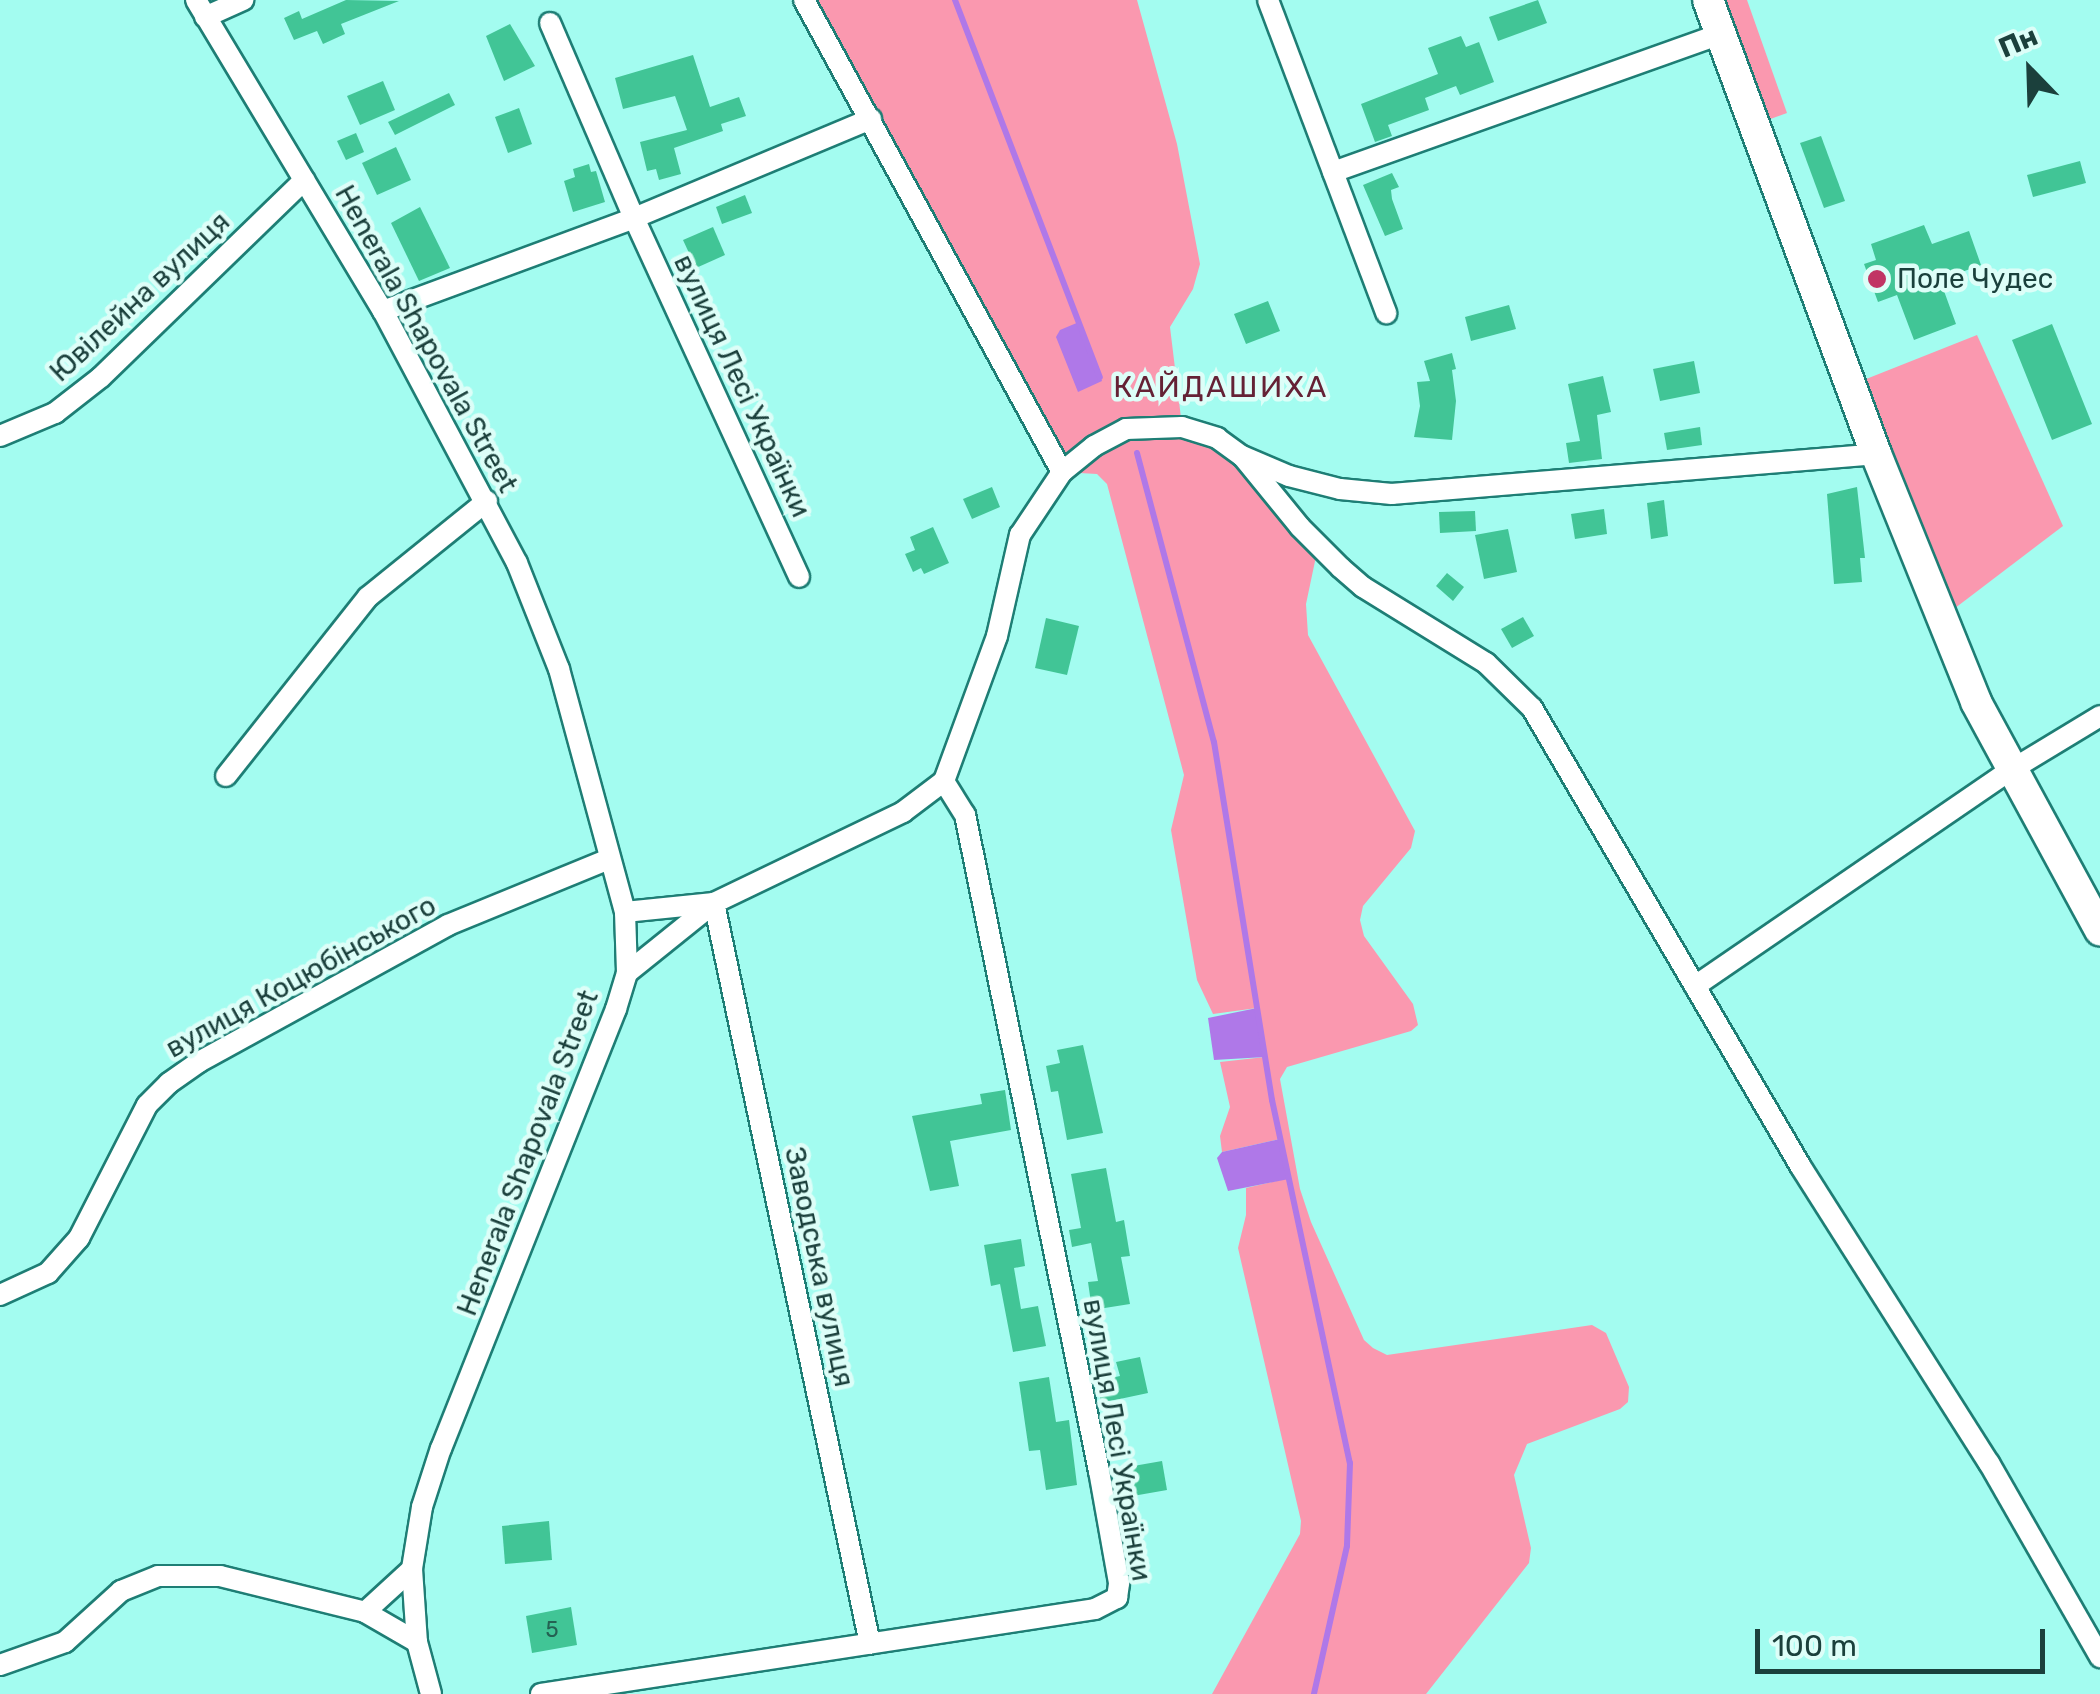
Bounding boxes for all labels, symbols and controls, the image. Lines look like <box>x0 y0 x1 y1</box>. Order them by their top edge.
text: Пн <box>1994 19 2042 65</box>
north arrow <box>1980 20 2080 120</box>
street label: Henerala Shapovala Street <box>327 180 525 498</box>
street label: Ювілейна вулиця <box>43 205 237 389</box>
street label: вулиця Лесі Українки <box>666 249 818 523</box>
place label: Поле Чудес <box>1897 262 2053 296</box>
marker: Поле Чудес <box>1866 268 1888 290</box>
district label: КАЙДАШИХА <box>1113 369 1329 405</box>
street label: вулиця Коцюбінського <box>160 889 442 1065</box>
street label: Henerala Shapovala Street <box>450 985 606 1321</box>
street label: Заводська вулиця <box>777 1144 861 1390</box>
street label: вулиця Лесі Українки <box>1076 1296 1158 1584</box>
scale bar <box>1760 1609 2050 1671</box>
house number: 5 <box>545 1617 559 1643</box>
text: 100 m <box>1772 1628 1857 1664</box>

